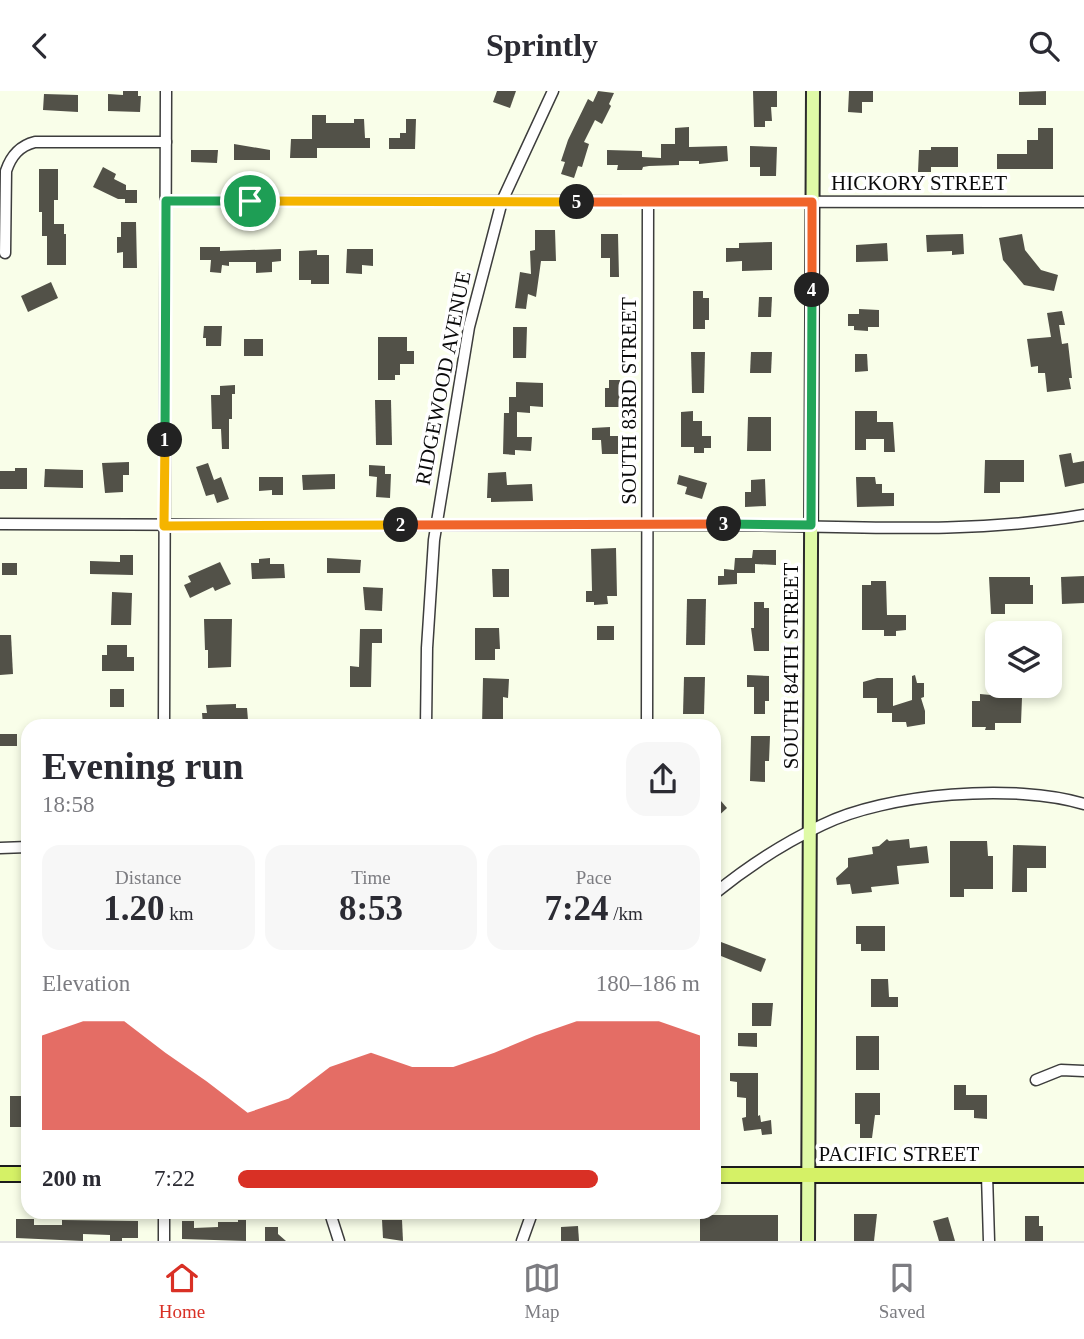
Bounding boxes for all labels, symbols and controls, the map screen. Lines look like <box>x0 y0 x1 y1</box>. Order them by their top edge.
icon: back <box>21 27 59 65</box>
text: Sprintly <box>486 27 598 63</box>
icon: search <box>1025 27 1063 65</box>
pin <box>220 171 280 231</box>
street label: HICKORY STREET <box>831 171 1007 195</box>
icon: arrive <box>231 182 269 220</box>
pin: 5 <box>560 185 594 219</box>
text: 5 <box>572 191 581 212</box>
street label: RIDGEWOOD AVENUE <box>410 269 476 487</box>
pin: 4 <box>794 273 830 307</box>
text: 4 <box>807 279 816 300</box>
street label: SOUTH 83RD STREET <box>617 297 641 505</box>
pin: 1 <box>148 423 182 457</box>
text: 1 <box>160 429 169 450</box>
pin: 2 <box>384 507 418 543</box>
pin: 3 <box>706 507 742 541</box>
text: 3 <box>719 513 728 534</box>
text: 2 <box>396 514 405 535</box>
street label: SOUTH 84TH STREET <box>779 563 803 769</box>
map controls <box>985 621 1062 698</box>
button: layers <box>985 621 1062 698</box>
button: share <box>626 742 700 816</box>
text: Evening run <box>42 745 244 787</box>
text: 18:58 <box>42 792 94 817</box>
text: Distance <box>115 867 182 888</box>
text: Time <box>351 867 391 888</box>
text: Pace <box>576 867 612 888</box>
text: 1.20 <box>103 889 164 928</box>
text: 8:53 <box>339 889 403 928</box>
text: 7:24 <box>544 889 609 928</box>
text: km <box>164 903 193 924</box>
text: /km <box>609 903 643 924</box>
text: Elevation <box>42 971 130 996</box>
text: 180–186 m <box>596 971 700 996</box>
street label: PACIFIC STREET <box>819 1142 980 1166</box>
text: 200 m <box>42 1166 101 1191</box>
text: 7:22 <box>154 1166 195 1191</box>
tab: Home <box>159 1259 205 1323</box>
tab: Map <box>523 1259 561 1323</box>
tab: Saved <box>879 1259 925 1323</box>

